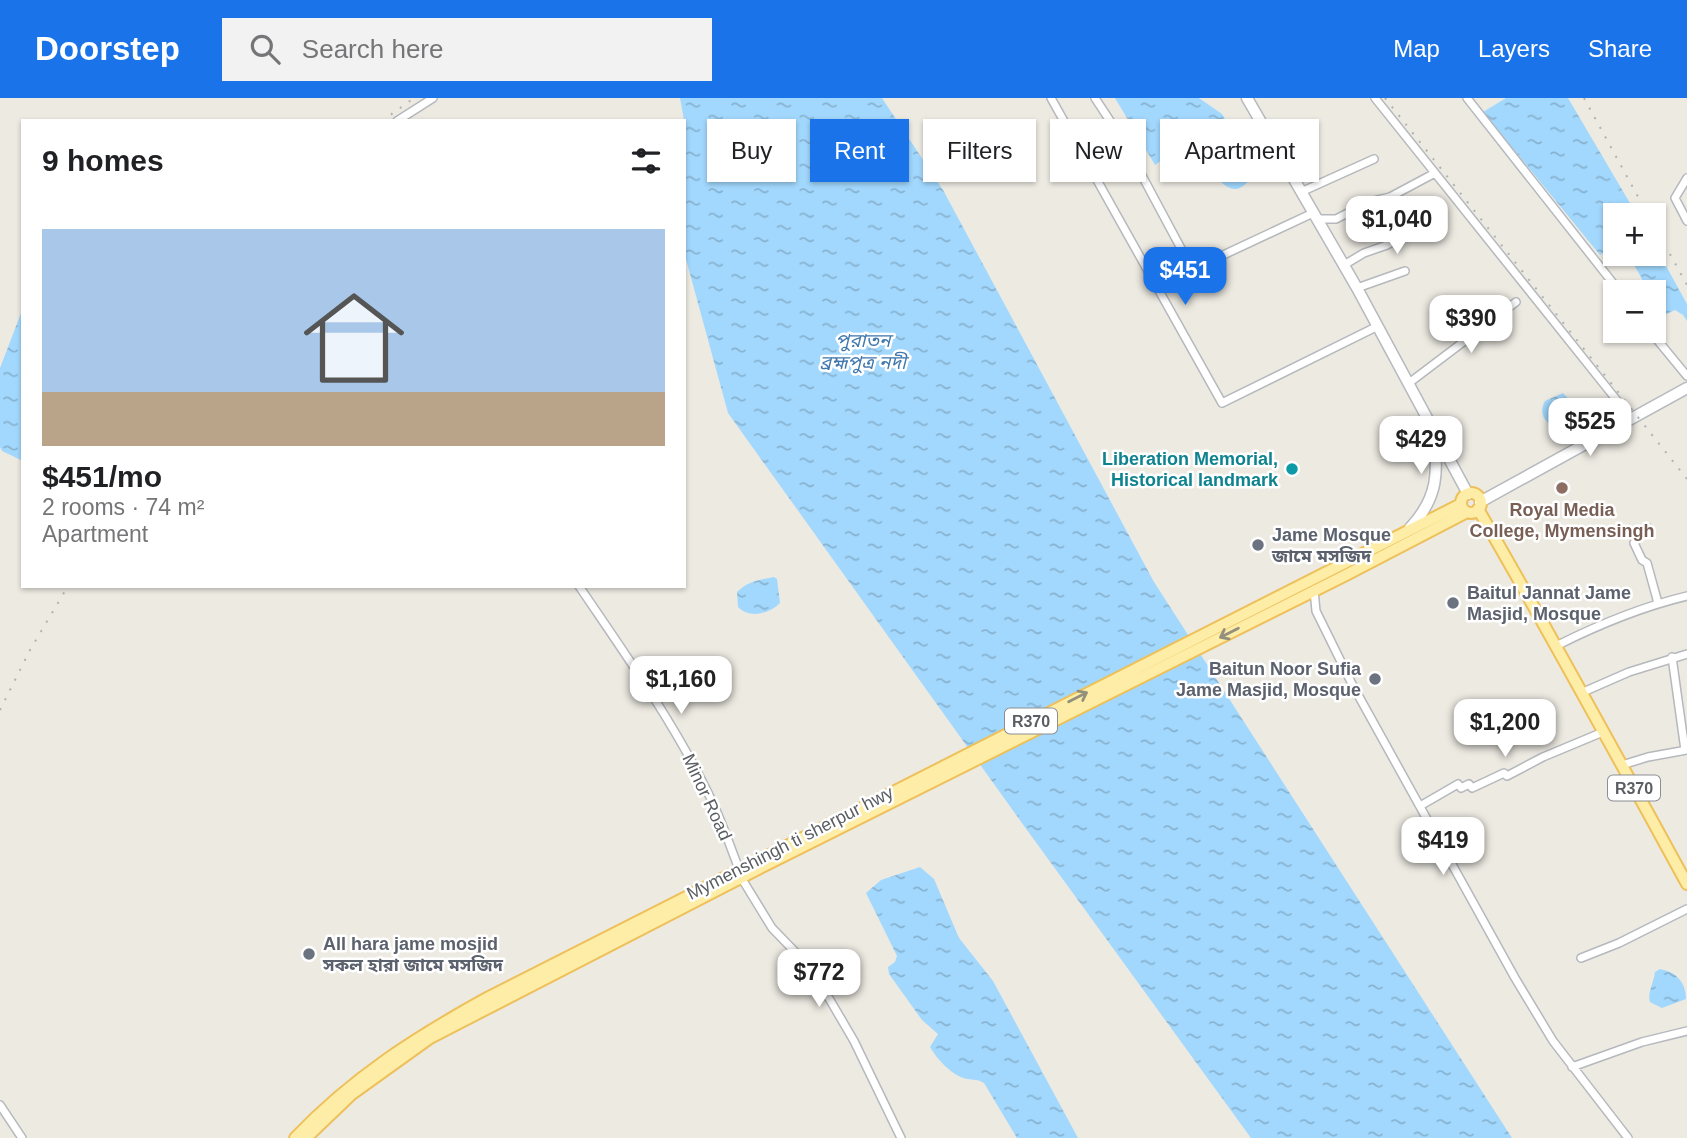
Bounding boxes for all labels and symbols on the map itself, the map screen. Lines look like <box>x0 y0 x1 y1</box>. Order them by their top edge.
pin: $1,040 <box>1340 197 1454 256</box>
pin: $451 <box>1144 248 1226 307</box>
pin: $390 <box>1430 296 1512 355</box>
water label: পুরাতন ব্রহ্মপুত্র নদী <box>820 330 910 374</box>
pin: $525 <box>1549 398 1631 458</box>
pin: $429 <box>1380 416 1462 476</box>
place label: Liberation Memorial, Historical landmark <box>1102 449 1279 490</box>
marker: Liberation Memorial, Historical landmark <box>1284 461 1300 477</box>
marker: Royal Media College, Mymensingh <box>1554 480 1570 496</box>
place label: Royal Media College, Mymensingh <box>1469 500 1655 541</box>
place label: Jame Mosque জামে মসজিদ <box>1271 525 1391 566</box>
marker: Jame Mosque জামে মসজিদ <box>1250 537 1266 553</box>
place label: Baitul Jannat Jame Masjid, Mosque <box>1467 583 1631 624</box>
marker: Baitul Jannat Jame Masjid, Mosque <box>1445 595 1461 611</box>
one-way arrow <box>1219 627 1240 641</box>
pin: $1,160 <box>624 656 738 716</box>
place label: Baitun Noor Sufia Jame Masjid, Mosque <box>1176 659 1362 700</box>
marker: Baitun Noor Sufia Jame Masjid, Mosque <box>1367 671 1383 687</box>
one-way arrow <box>1067 689 1088 703</box>
pin: $1,200 <box>1448 700 1562 759</box>
road number: R370 <box>1005 708 1057 734</box>
street label: Minor Road <box>678 751 736 843</box>
road number: R370 <box>1608 776 1660 800</box>
street label: Mymenshingh ti sherpur hwy <box>683 782 897 904</box>
pin: $419 <box>1402 818 1484 877</box>
place label: All hara jame mosjid সকল হারা জামে মসজিদ <box>322 934 504 975</box>
marker: All hara jame mosjid সকল হারা জামে মসজিদ <box>301 946 317 962</box>
pin: $772 <box>778 950 860 1009</box>

